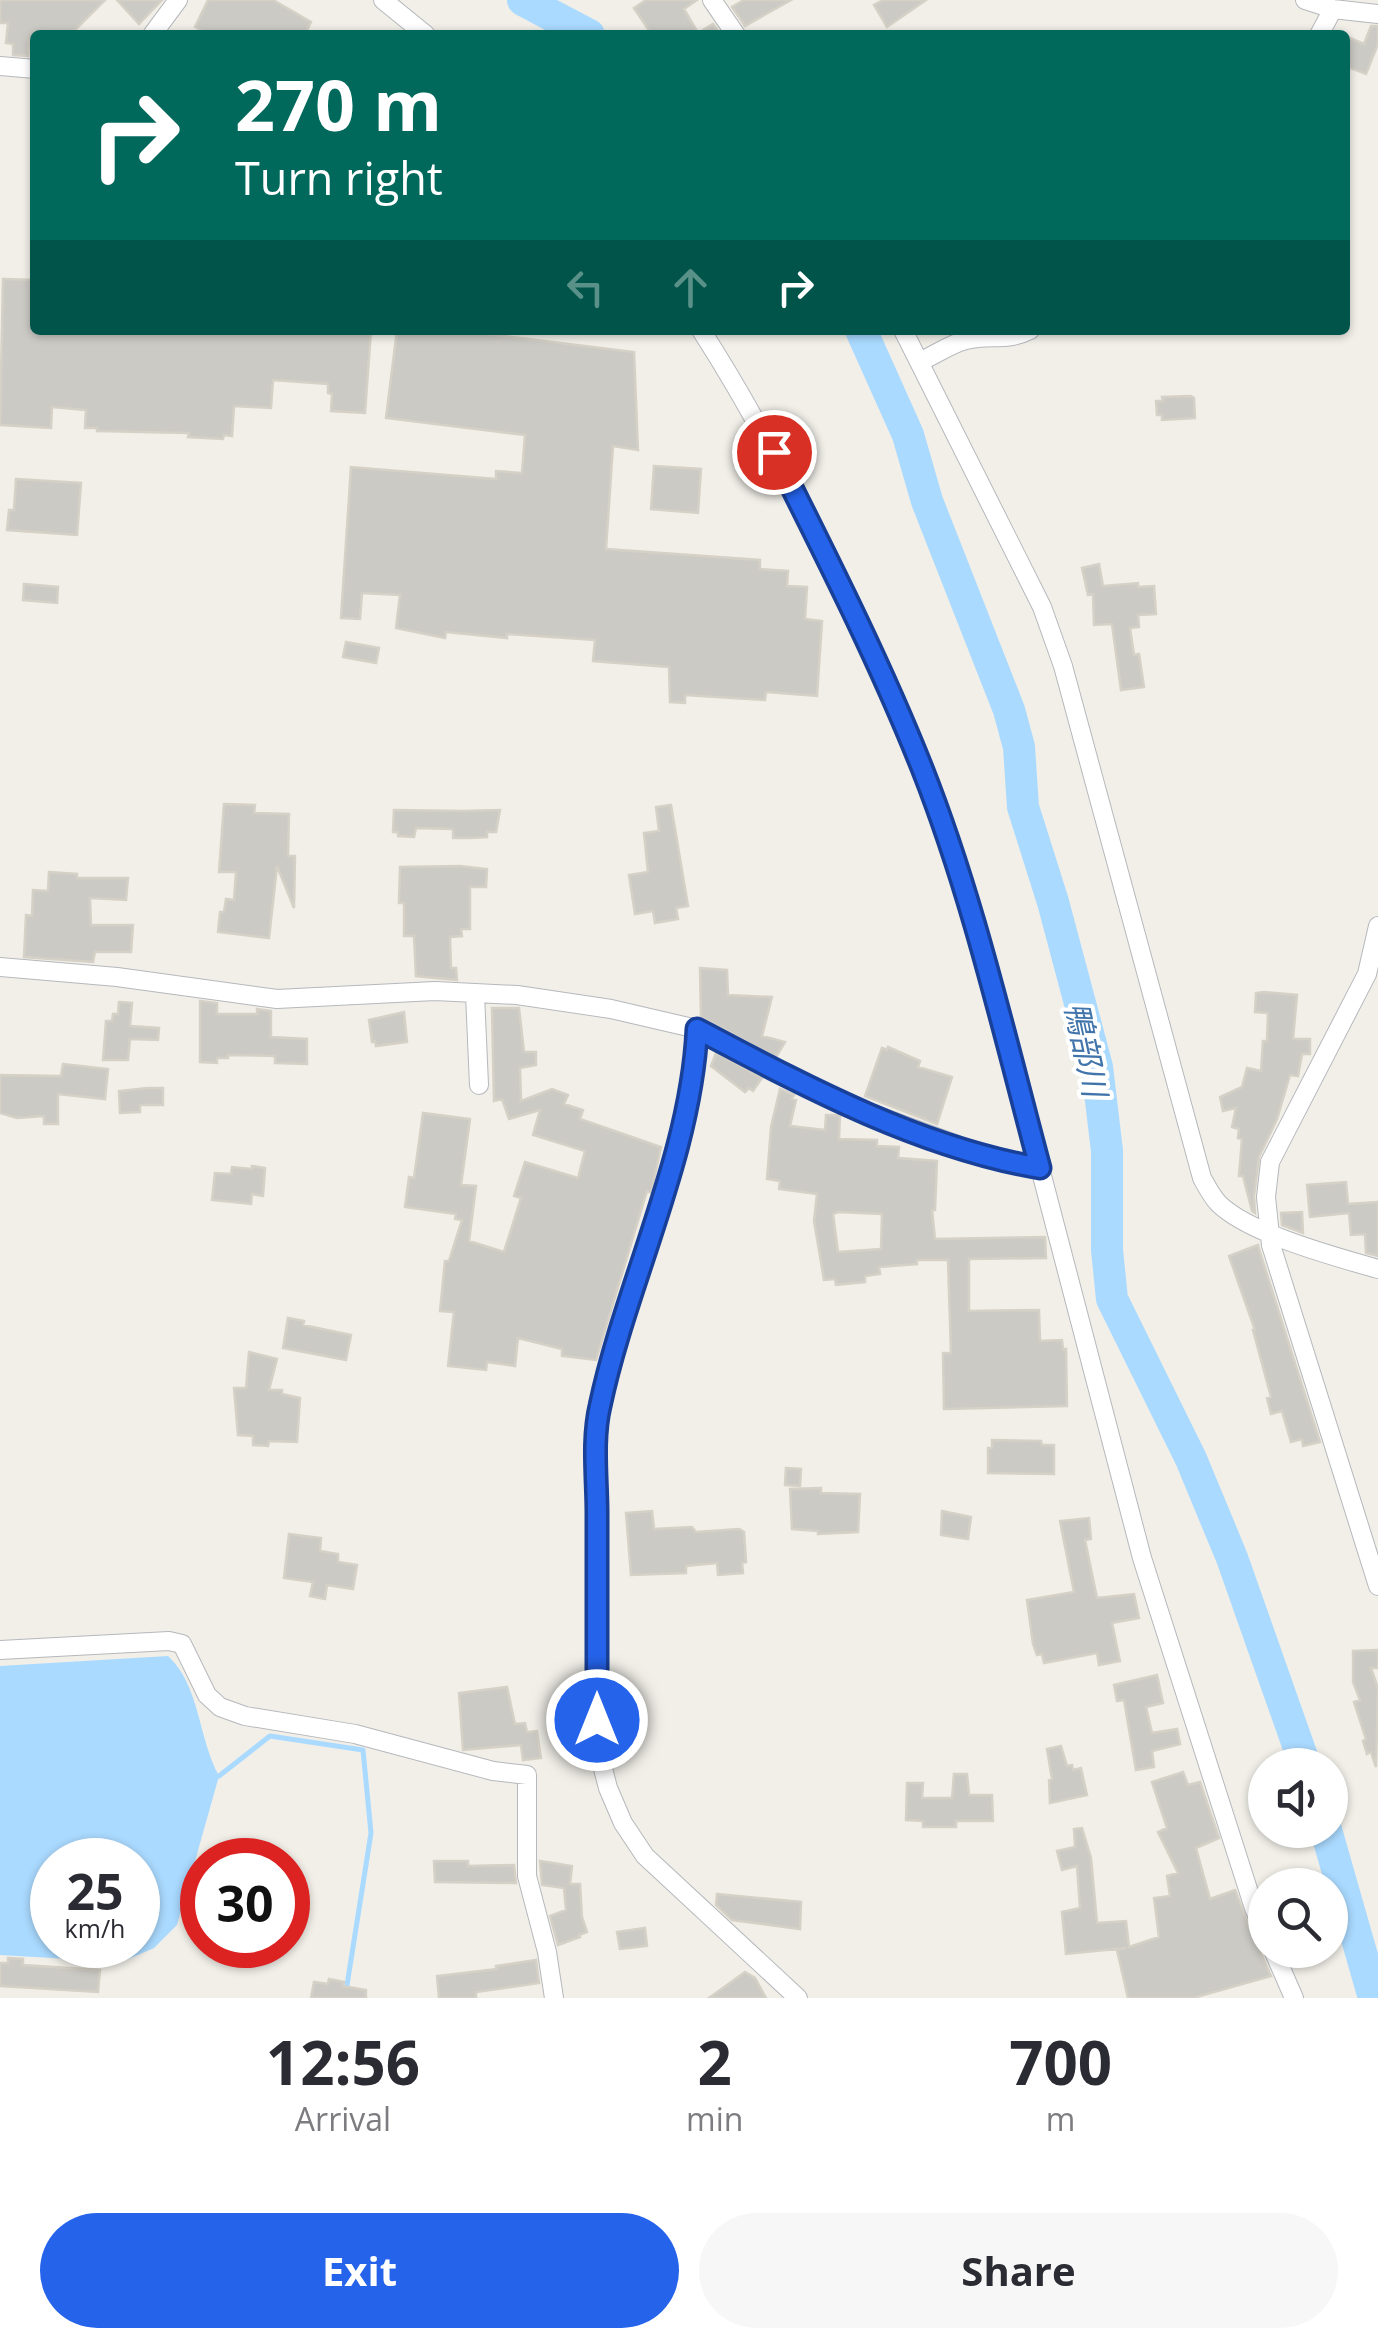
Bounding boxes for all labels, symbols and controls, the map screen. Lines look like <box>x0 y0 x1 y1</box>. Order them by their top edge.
text: 270 m <box>235 56 442 152</box>
icon: right <box>70 70 200 200</box>
text: Turn right <box>235 147 443 208</box>
icon: left <box>558 260 613 315</box>
icon: ahead <box>663 260 718 315</box>
icon: right <box>768 260 823 315</box>
pin <box>732 410 817 495</box>
icon: arrive <box>747 425 802 480</box>
water label: 鴨部川 <box>1056 998 1119 1103</box>
position arrow <box>545 1668 649 1772</box>
map controls <box>1248 1748 1348 1968</box>
button: sound <box>1248 1748 1348 1848</box>
speed limit sign: 30 <box>180 1838 310 1968</box>
text: 25 <box>66 1857 124 1925</box>
button: search <box>1248 1868 1348 1968</box>
text: km/h <box>65 1911 125 1945</box>
text: 12:56 <box>266 2021 420 2103</box>
text: 2 <box>698 2021 732 2103</box>
text: 700 <box>1009 2021 1112 2103</box>
text: Arrival <box>295 2097 391 2140</box>
text: min <box>686 2097 743 2140</box>
text: m <box>1046 2097 1075 2140</box>
button: Exit <box>40 2213 679 2328</box>
button: Share <box>699 2213 1338 2328</box>

